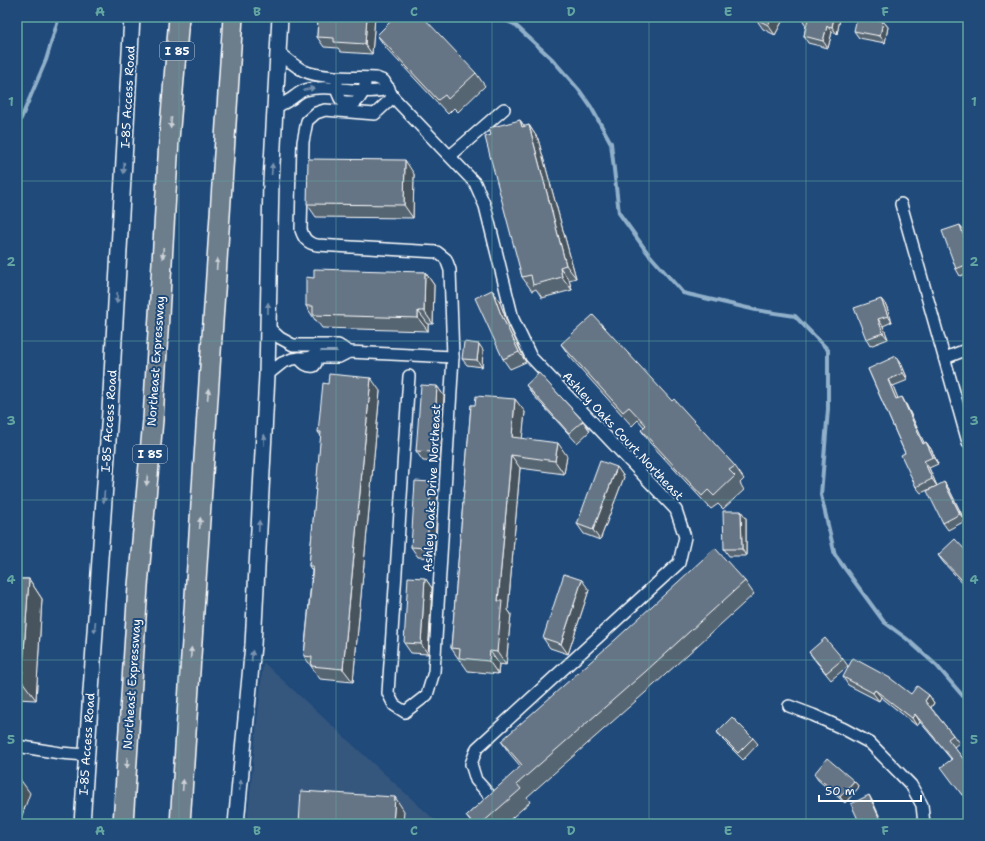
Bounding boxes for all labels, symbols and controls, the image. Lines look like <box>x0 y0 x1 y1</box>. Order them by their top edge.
text: A <box>95 3 105 20</box>
text: B <box>253 3 261 20</box>
text: C <box>410 3 418 20</box>
text: D <box>566 3 576 20</box>
text: E <box>724 3 733 20</box>
text: F <box>881 3 889 20</box>
road number: I 85 <box>160 42 194 60</box>
street label: I-85 Access Road <box>117 45 139 149</box>
one-way arrow <box>303 85 316 91</box>
text: 1 <box>8 93 14 110</box>
text: 1 <box>971 93 977 110</box>
one-way arrow <box>167 117 174 129</box>
one-way arrow <box>120 162 127 174</box>
one-way arrow <box>268 163 275 175</box>
one-way arrow <box>159 247 166 259</box>
text: 2 <box>6 253 16 270</box>
text: 2 <box>969 253 979 270</box>
one-way arrow <box>214 258 221 270</box>
one-way arrow <box>113 292 120 304</box>
street label: Northeast Expressway <box>143 295 169 427</box>
one-way arrow <box>265 301 271 314</box>
street label: Ashley Oaks Court Northeast <box>559 368 687 504</box>
street label: I-85 Access Road <box>97 369 121 473</box>
one-way arrow <box>205 388 212 400</box>
street label: Ashley Oaks Drive Northeast <box>420 404 444 572</box>
text: 3 <box>6 412 16 429</box>
text: 3 <box>969 412 979 429</box>
one-way arrow <box>260 434 267 446</box>
road number: I 85 <box>133 445 167 463</box>
one-way arrow <box>144 474 151 486</box>
one-way arrow <box>101 491 108 503</box>
one-way arrow <box>196 517 203 529</box>
one-way arrow <box>256 519 262 532</box>
text: 4 <box>6 571 16 588</box>
text: 4 <box>969 571 979 588</box>
street label: Northeast Expressway <box>119 618 145 750</box>
one-way arrow <box>92 621 99 633</box>
one-way arrow <box>188 647 195 659</box>
one-way arrow <box>248 650 255 662</box>
street label: I-85 Access Road <box>75 692 99 796</box>
text: 5 <box>7 731 15 748</box>
text: 5 <box>970 731 978 748</box>
one-way arrow <box>123 757 130 769</box>
scale bar <box>819 777 921 803</box>
one-way arrow <box>179 779 186 791</box>
one-way arrow <box>237 779 243 791</box>
text: 50 m <box>825 783 855 799</box>
text: A <box>95 822 105 839</box>
text: B <box>253 822 261 839</box>
text: C <box>410 822 418 839</box>
text: D <box>566 822 576 839</box>
text: E <box>724 822 733 839</box>
text: F <box>881 822 889 839</box>

